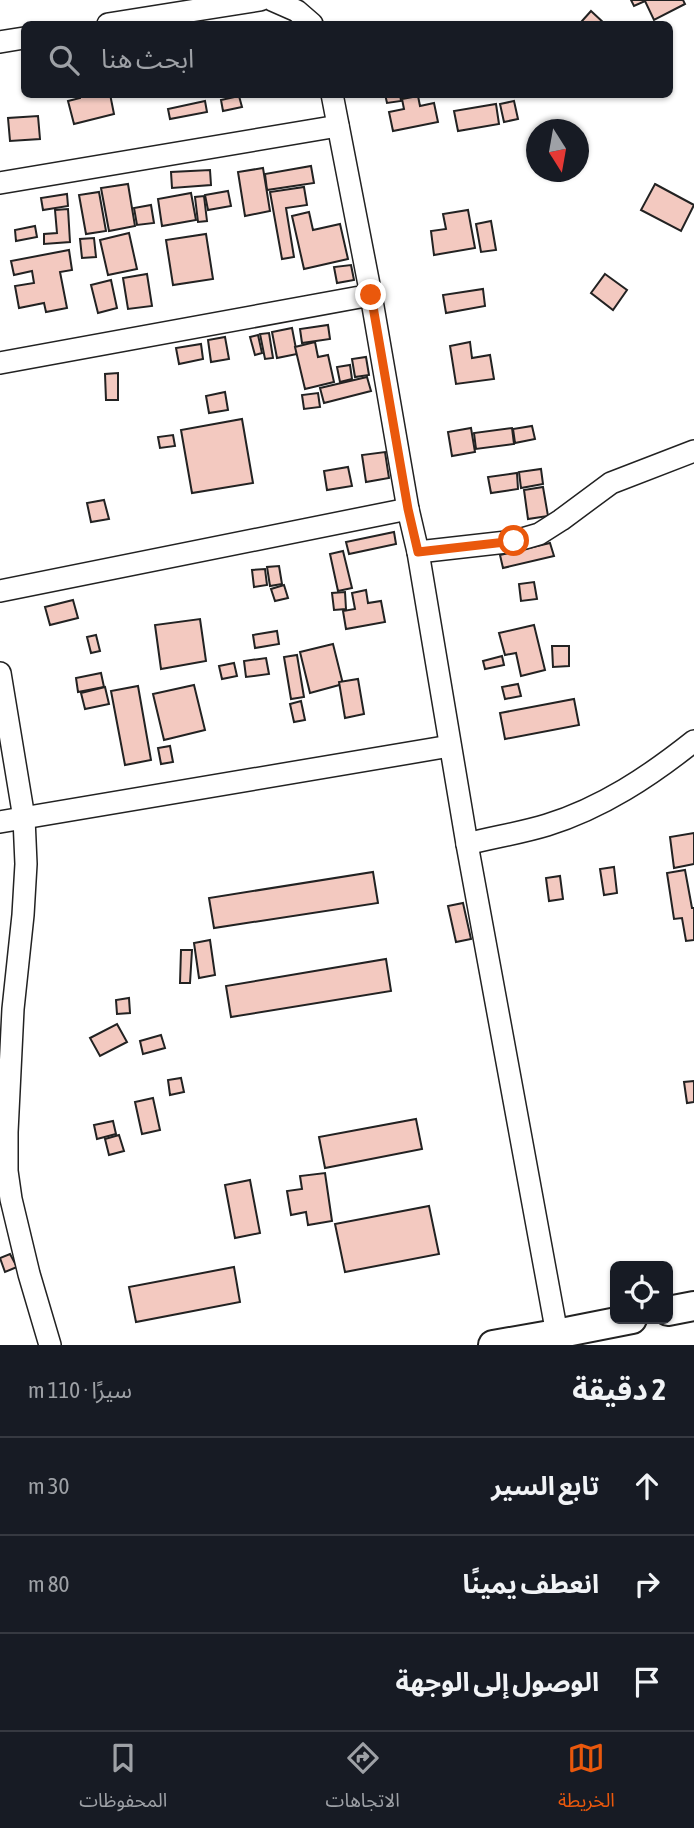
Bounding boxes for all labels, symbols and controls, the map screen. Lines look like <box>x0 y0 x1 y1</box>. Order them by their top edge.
search box <box>21 21 673 98</box>
icon: search <box>45 41 83 79</box>
text: ابحث هنا <box>101 44 194 74</box>
north arrow <box>526 119 589 182</box>
route end <box>355 279 386 310</box>
route start <box>498 525 529 556</box>
map controls <box>610 1261 673 1324</box>
button: locate <box>610 1261 673 1324</box>
text: 2 دقيقة <box>572 1372 666 1406</box>
text: سيرًا · 110 m <box>28 1377 132 1403</box>
icon: ahead <box>628 1467 666 1505</box>
text: تابع السير <box>491 1471 599 1501</box>
text: 30 m <box>28 1473 69 1499</box>
icon: right <box>628 1565 666 1603</box>
text: انعطف يمينًا <box>462 1569 599 1599</box>
text: 80 m <box>28 1571 69 1597</box>
icon: arrive <box>628 1663 666 1701</box>
text: الوصول إلى الوجهة <box>396 1667 599 1697</box>
tab: المحفوظات <box>79 1739 167 1821</box>
tab: الاتجاهات <box>326 1739 400 1821</box>
tab: الخريطة <box>558 1739 615 1821</box>

